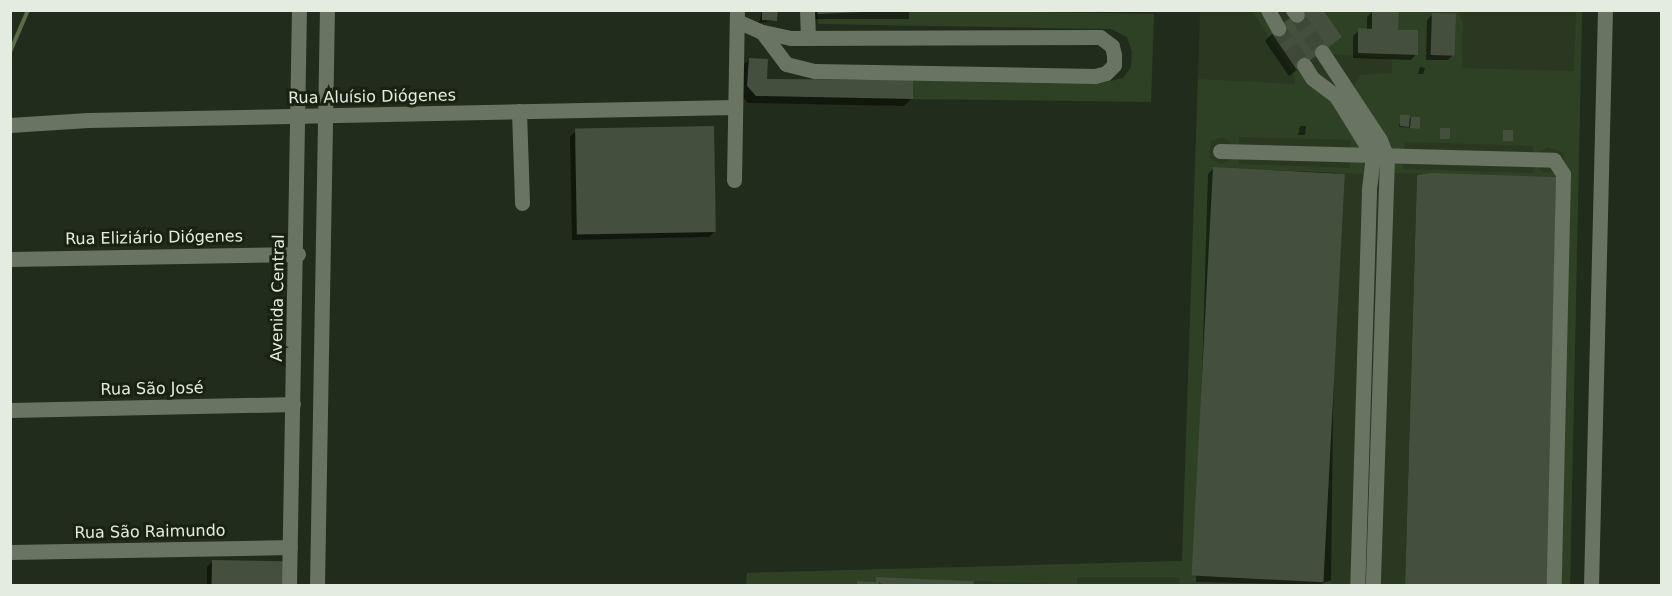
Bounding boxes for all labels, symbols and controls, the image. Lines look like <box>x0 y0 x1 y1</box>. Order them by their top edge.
street label: Rua Aluísio Diógenes <box>288 86 456 108</box>
street label: Rua Eliziário Diógenes <box>65 227 243 249</box>
street label: Avenida Central <box>267 234 289 362</box>
street label: Rua São José <box>100 379 204 399</box>
street label: Rua São Raimundo <box>74 521 226 543</box>

